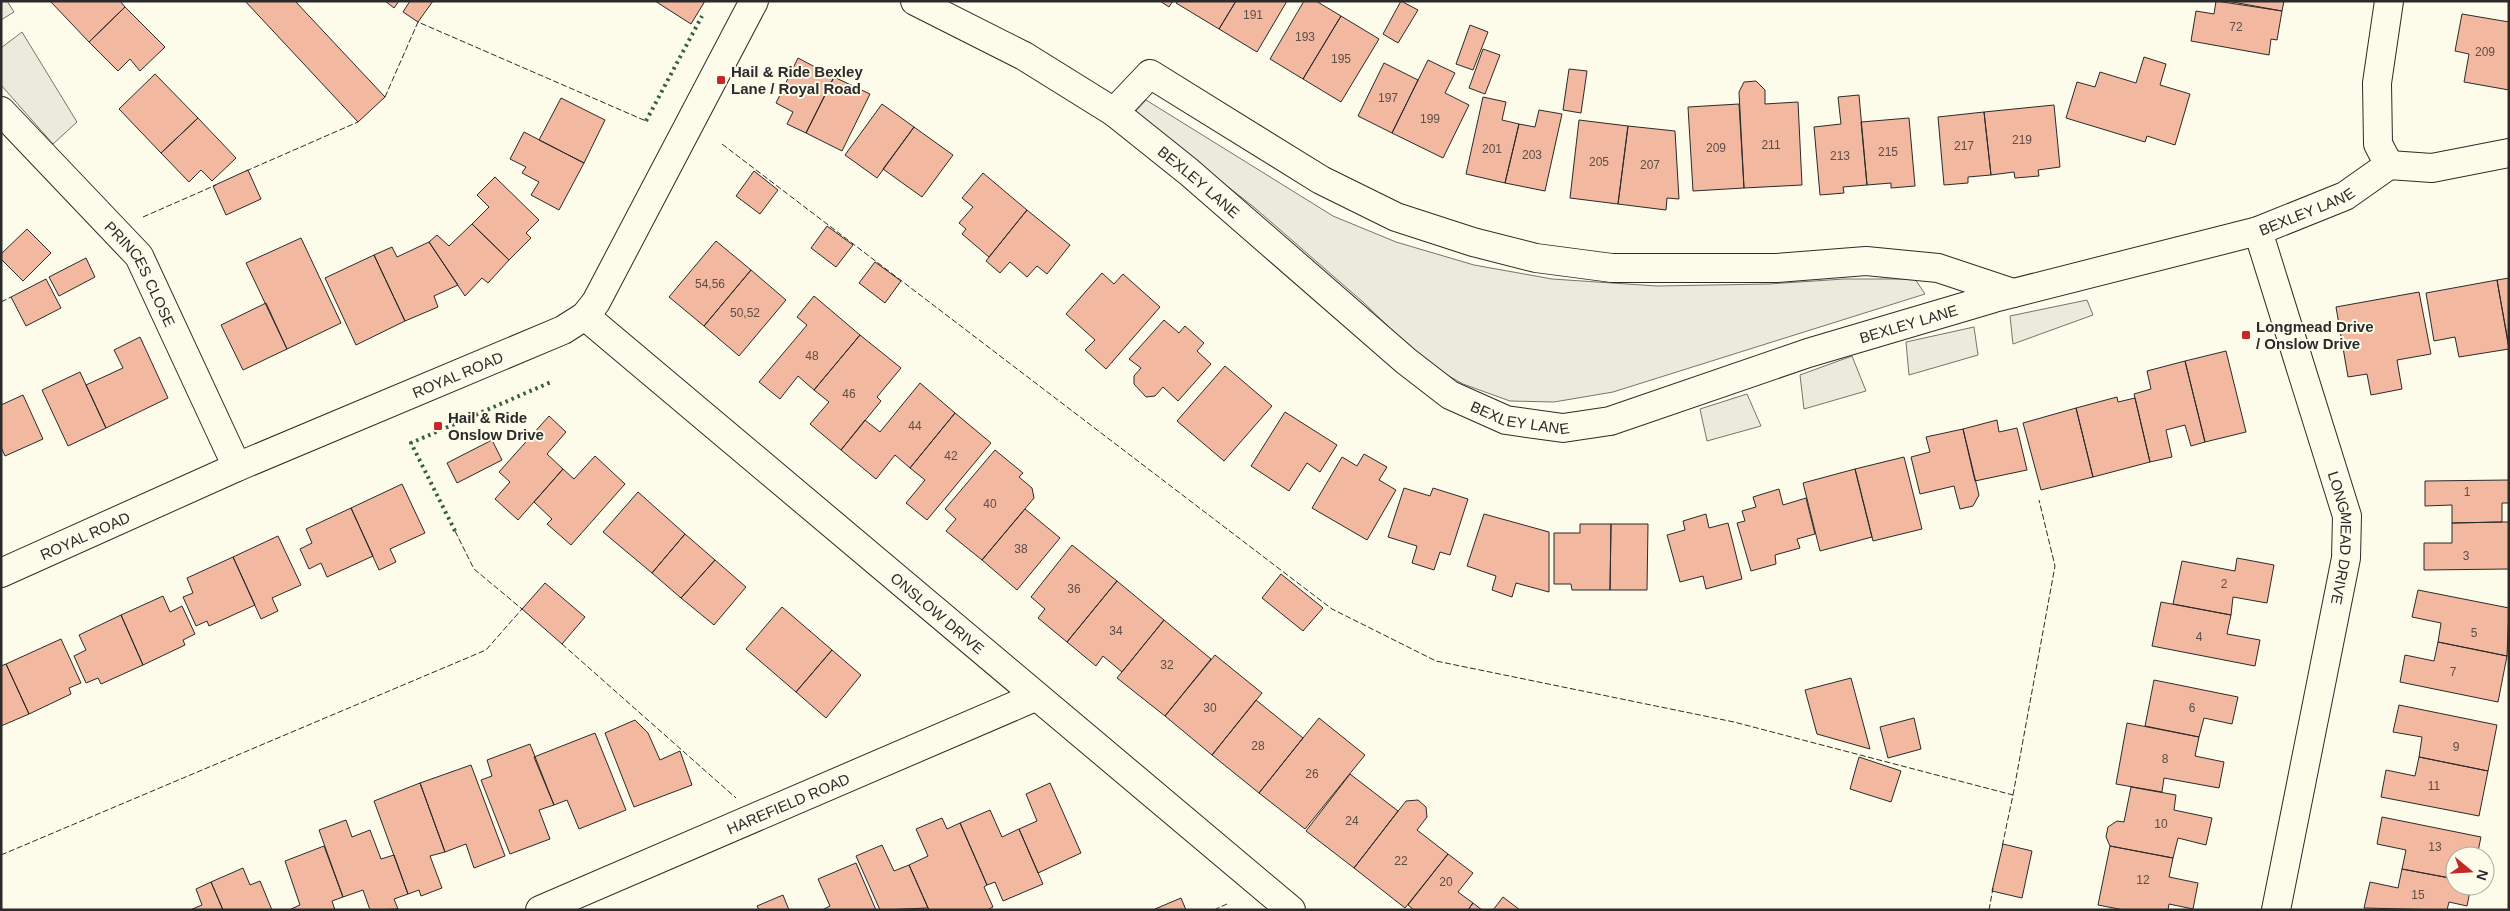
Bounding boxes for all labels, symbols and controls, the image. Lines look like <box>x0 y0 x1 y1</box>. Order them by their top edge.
house number: 191 <box>1243 8 1263 22</box>
house number: 72 <box>2229 20 2243 34</box>
house number: 193 <box>1295 30 1315 44</box>
house number: 209 <box>2475 45 2495 59</box>
house number: 195 <box>1331 52 1351 66</box>
place label: Hail & Ride Bexley Lane / Royal Road <box>731 63 863 97</box>
marker: Hail & Ride Bexley Lane / Royal Road <box>715 74 727 86</box>
house number: 197 <box>1378 91 1398 105</box>
house number: 199 <box>1420 112 1440 126</box>
house number: 219 <box>2012 133 2032 147</box>
house number: 211 <box>1761 138 1781 152</box>
house number: 217 <box>1954 139 1974 153</box>
house number: 209 <box>1706 141 1726 155</box>
street label: BEXLEY LANE <box>1155 142 1243 221</box>
house number: 201 <box>1482 142 1502 156</box>
house number: 215 <box>1878 145 1898 159</box>
house number: 203 <box>1522 148 1542 162</box>
house number: 213 <box>1830 149 1850 163</box>
house number: 205 <box>1589 155 1609 169</box>
house number: 207 <box>1640 158 1660 172</box>
street label: BEXLEY LANE <box>2256 184 2358 238</box>
street label: PRINCES CLOSE <box>102 217 179 329</box>
house number: 54,56 <box>695 277 725 291</box>
street label: BEXLEY LANE <box>1857 301 1960 346</box>
house number: 50,52 <box>730 306 760 320</box>
place label: Longmead Drive / Onslow Drive <box>2256 318 2374 352</box>
marker: Longmead Drive / Onslow Drive <box>2240 329 2252 341</box>
street label: ROYAL ROAD <box>410 348 506 401</box>
house number: 48 <box>805 349 819 363</box>
house number: 46 <box>842 387 856 401</box>
street label: BEXLEY LANE <box>1468 397 1571 437</box>
place label: Hail & Ride Onslow Drive <box>448 409 544 443</box>
house number: 44 <box>908 419 922 433</box>
marker: Hail & Ride Onslow Drive <box>432 420 444 432</box>
house number: 42 <box>944 449 958 463</box>
street label: LONGMEAD DRIVE <box>2325 469 2356 606</box>
house number: 1 <box>2464 485 2471 499</box>
house number: 40 <box>983 497 997 511</box>
street label: ROYAL ROAD <box>37 508 133 563</box>
house number: 38 <box>1014 542 1028 556</box>
house number: 3 <box>2463 549 2470 563</box>
street label: ONSLOW DRIVE <box>888 569 988 657</box>
house number: 2 <box>2221 577 2228 591</box>
house number: 36 <box>1067 582 1081 596</box>
house number: 34 <box>1109 624 1123 638</box>
house number: 5 <box>2471 626 2478 640</box>
house number: 4 <box>2196 630 2203 644</box>
house number: 32 <box>1160 658 1174 672</box>
house number: 7 <box>2450 665 2457 679</box>
house number: 30 <box>1203 701 1217 715</box>
house number: 6 <box>2189 701 2196 715</box>
house number: 28 <box>1251 739 1265 753</box>
house number: 9 <box>2453 740 2460 754</box>
house number: 8 <box>2162 752 2169 766</box>
house number: 26 <box>1305 767 1319 781</box>
street label: HAREFIELD ROAD <box>724 769 852 837</box>
house number: 11 <box>2428 779 2441 793</box>
house number: 24 <box>1345 814 1359 828</box>
house number: 10 <box>2154 817 2168 831</box>
house number: 13 <box>2428 840 2442 854</box>
north arrow <box>2445 846 2495 896</box>
house number: 22 <box>1394 854 1408 868</box>
text: N <box>2473 868 2492 882</box>
house number: 12 <box>2136 873 2150 887</box>
house number: 20 <box>1439 875 1453 889</box>
house number: 15 <box>2411 888 2425 902</box>

